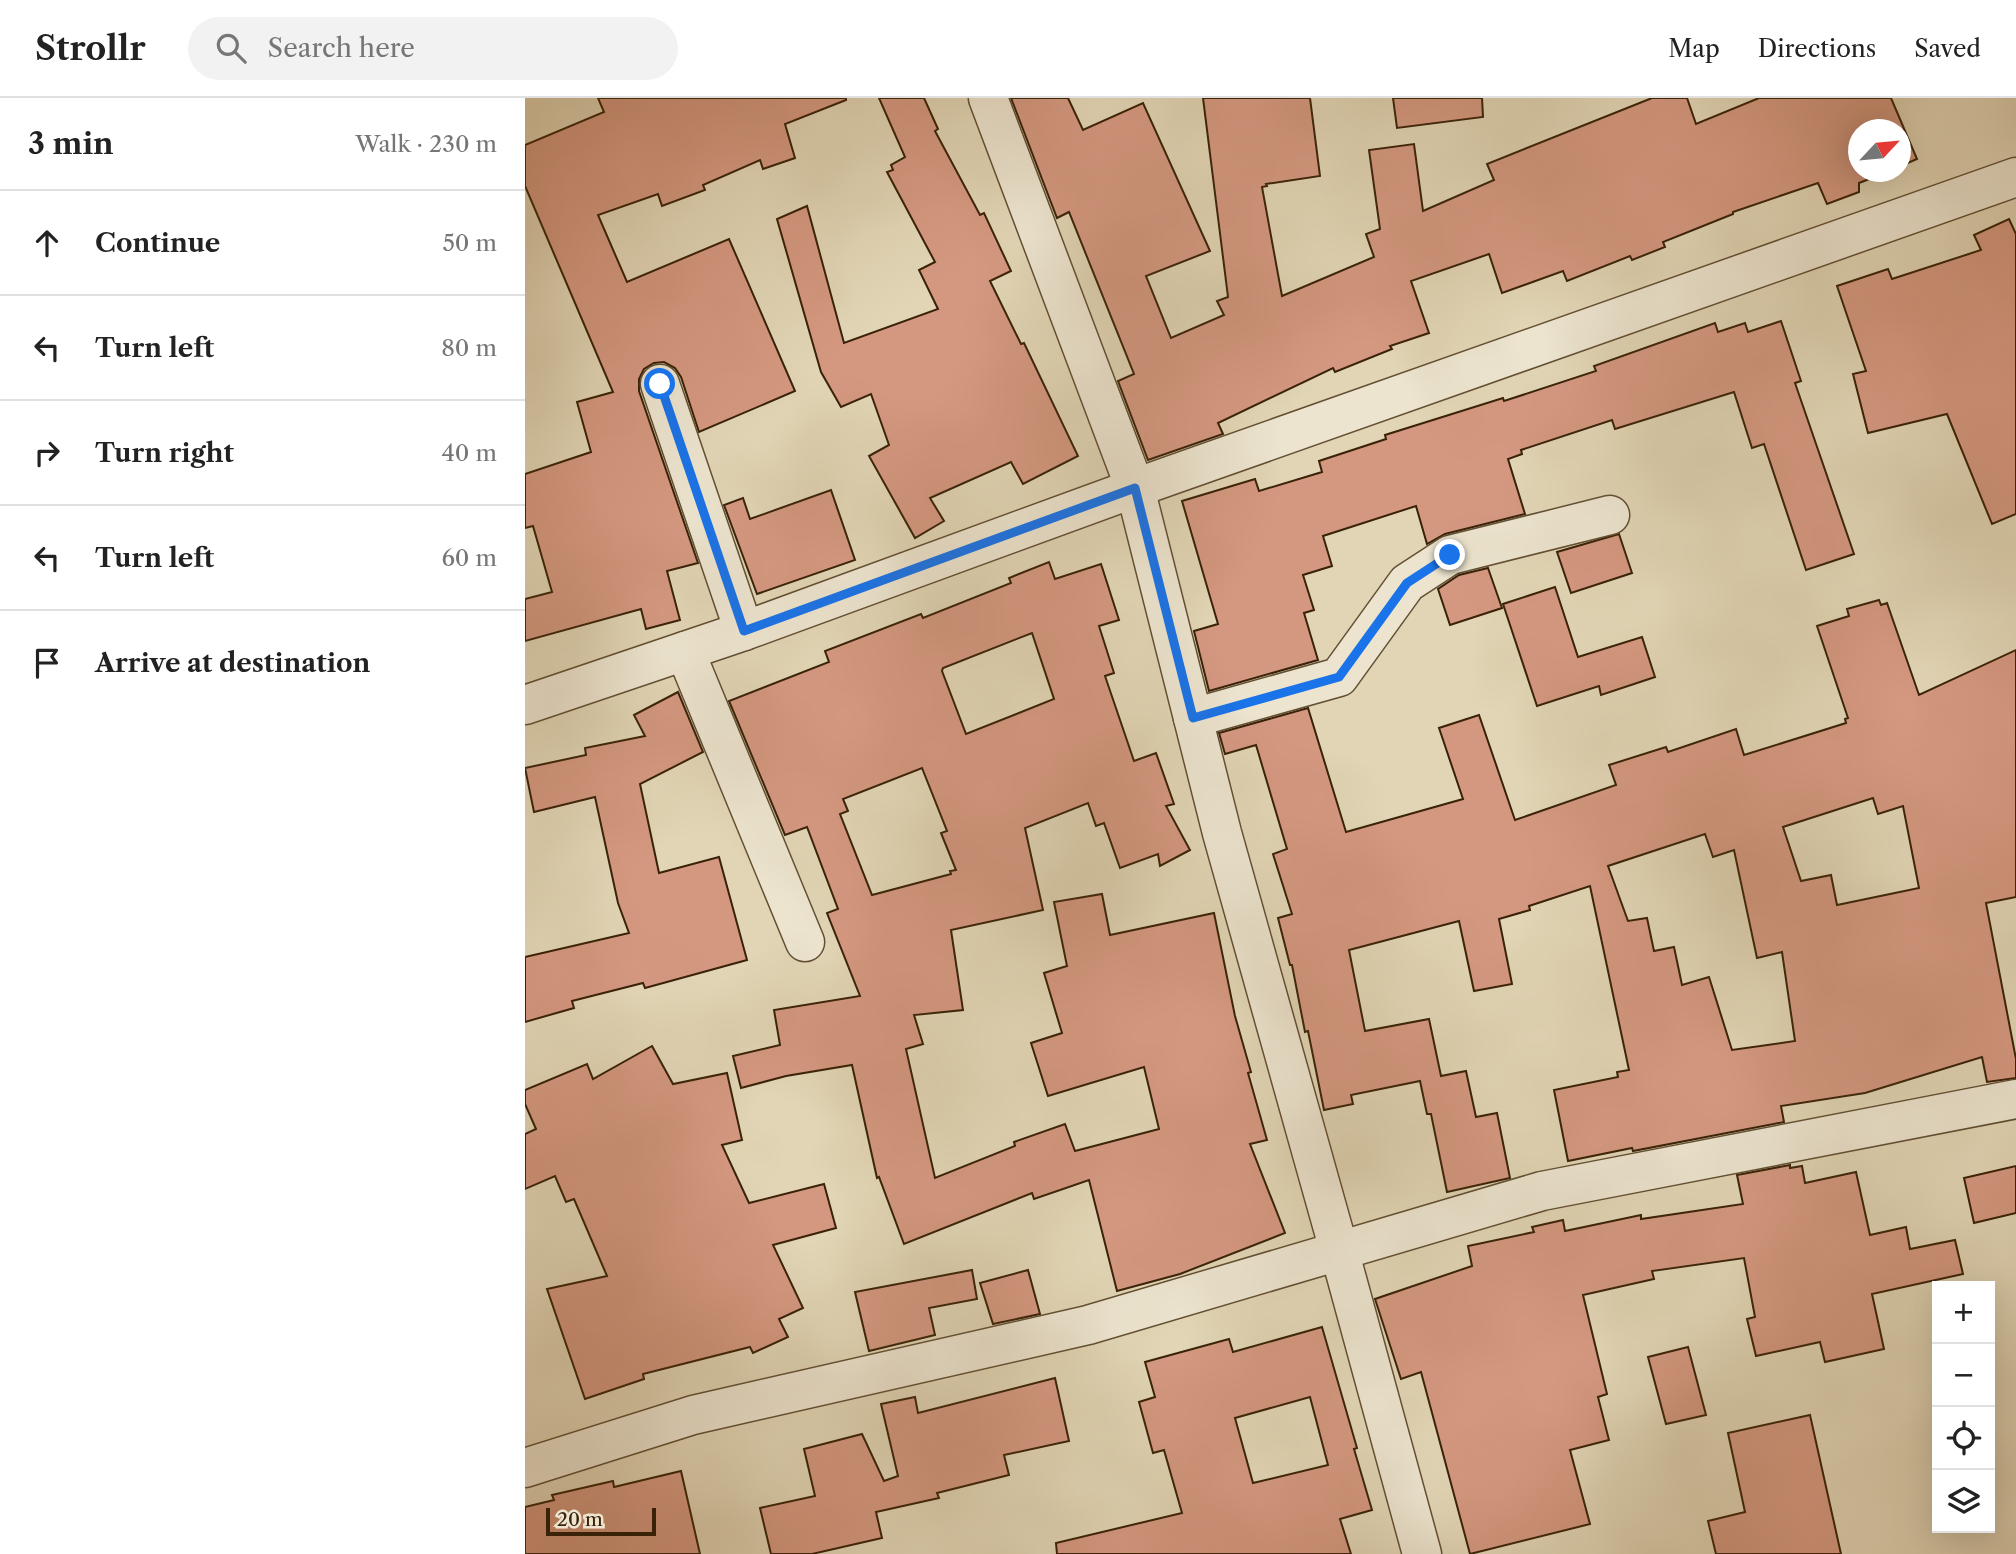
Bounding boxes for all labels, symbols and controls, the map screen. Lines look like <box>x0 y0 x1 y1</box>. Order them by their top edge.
search box <box>188 17 678 80</box>
text: Strollr <box>35 28 146 69</box>
icon: search <box>212 29 250 67</box>
text: Search here <box>268 32 415 64</box>
text: Map <box>1668 34 1720 63</box>
text: Directions <box>1758 34 1876 63</box>
text: Saved <box>1914 34 1981 63</box>
north arrow <box>1848 119 1911 182</box>
text: 3 min <box>28 125 114 162</box>
text: Walk · 230 m <box>355 130 497 158</box>
icon: ahead <box>28 224 66 262</box>
text: Continue <box>95 227 220 259</box>
text: 50 m <box>442 229 497 257</box>
icon: left <box>28 329 66 367</box>
text: Turn left <box>95 332 214 364</box>
text: 80 m <box>441 334 497 362</box>
route start <box>644 368 675 399</box>
icon: right <box>28 434 66 472</box>
text: Turn right <box>95 437 234 469</box>
text: 40 m <box>442 439 497 467</box>
icon: left <box>28 539 66 577</box>
route end <box>1434 539 1465 570</box>
text: Turn left <box>95 542 214 574</box>
text: 60 m <box>441 544 497 572</box>
icon: arrive <box>28 644 66 682</box>
text: Arrive at destination <box>95 647 370 679</box>
map controls <box>1932 1281 1995 1533</box>
button: + <box>1932 1281 1995 1344</box>
button: − <box>1932 1344 1995 1407</box>
button: locate <box>1932 1407 1995 1470</box>
button: layers <box>1932 1470 1995 1533</box>
scale bar <box>546 1505 656 1537</box>
text: 20 m <box>557 1508 603 1531</box>

